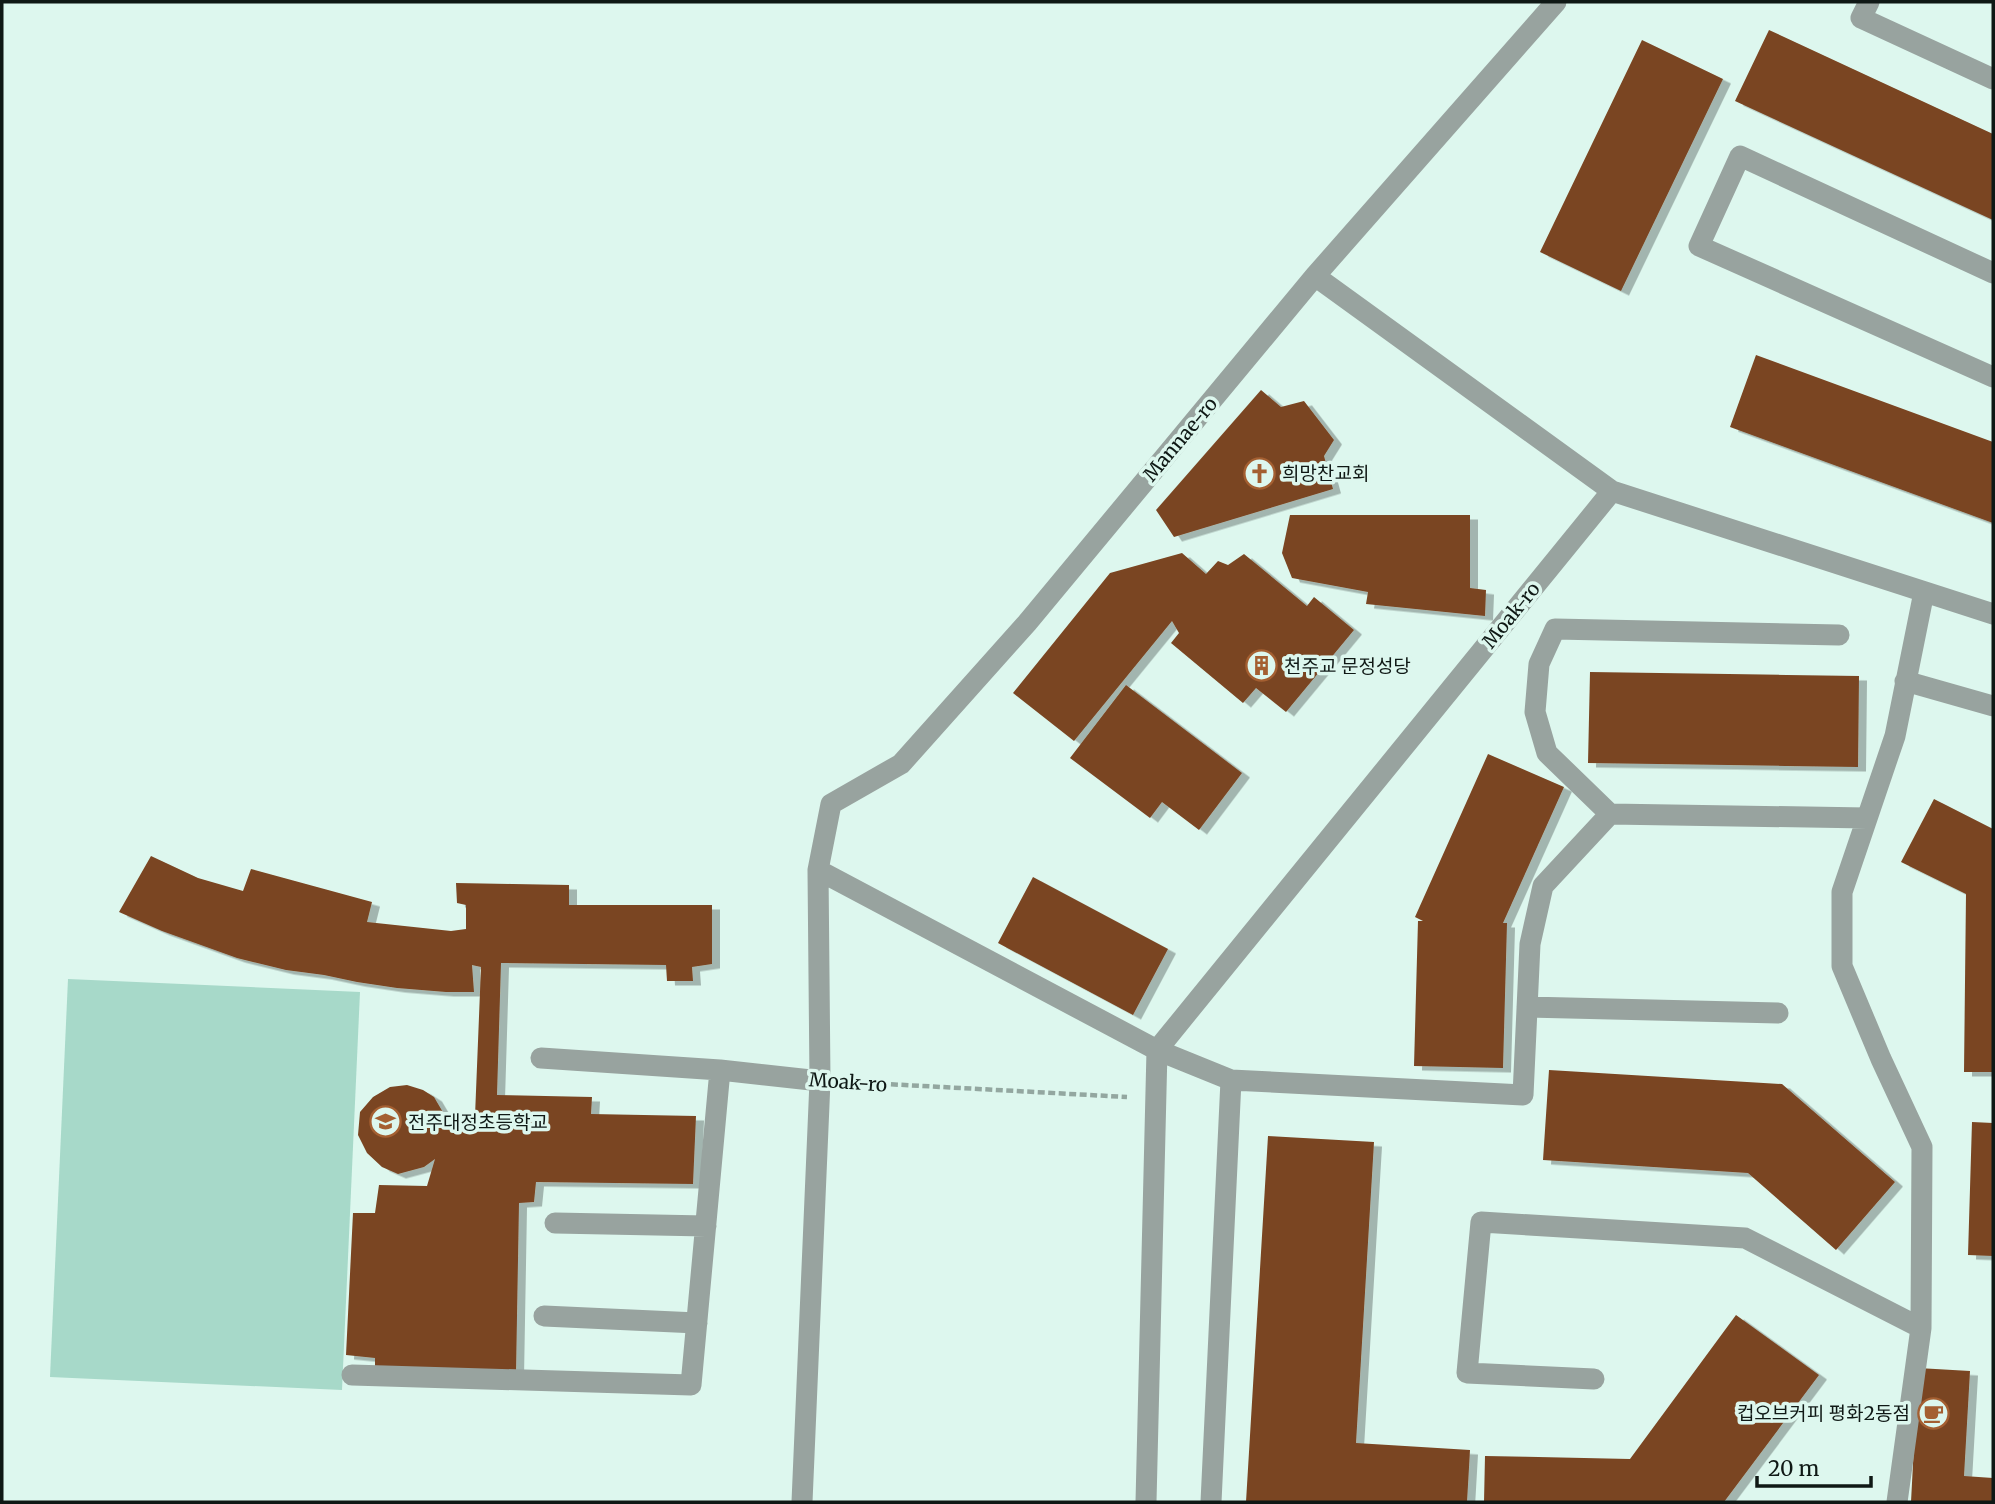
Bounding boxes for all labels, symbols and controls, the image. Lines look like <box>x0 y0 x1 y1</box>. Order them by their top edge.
street label: Mannae-ro <box>1138 392 1222 486</box>
church icon: 희망찬교회 <box>1242 456 1276 490</box>
place label: 희망찬교회 <box>1282 461 1369 485</box>
street label: Moak-ro <box>1477 577 1545 653</box>
building icon: 천주교 문정성당 <box>1244 649 1278 683</box>
place label: 천주교 문정성당 <box>1284 654 1411 678</box>
street label: Moak-ro <box>808 1067 888 1097</box>
school or university icon: 전주대정초등학교 <box>368 1105 402 1139</box>
place label: 전주대정초등학교 <box>408 1110 548 1134</box>
cafe icon: 컵오브커피 평화2동점 <box>1916 1396 1950 1430</box>
place label: 컵오브커피 평화2동점 <box>1737 1401 1910 1425</box>
scale bar <box>1757 1444 1871 1488</box>
text: 20 m <box>1768 1455 1820 1482</box>

